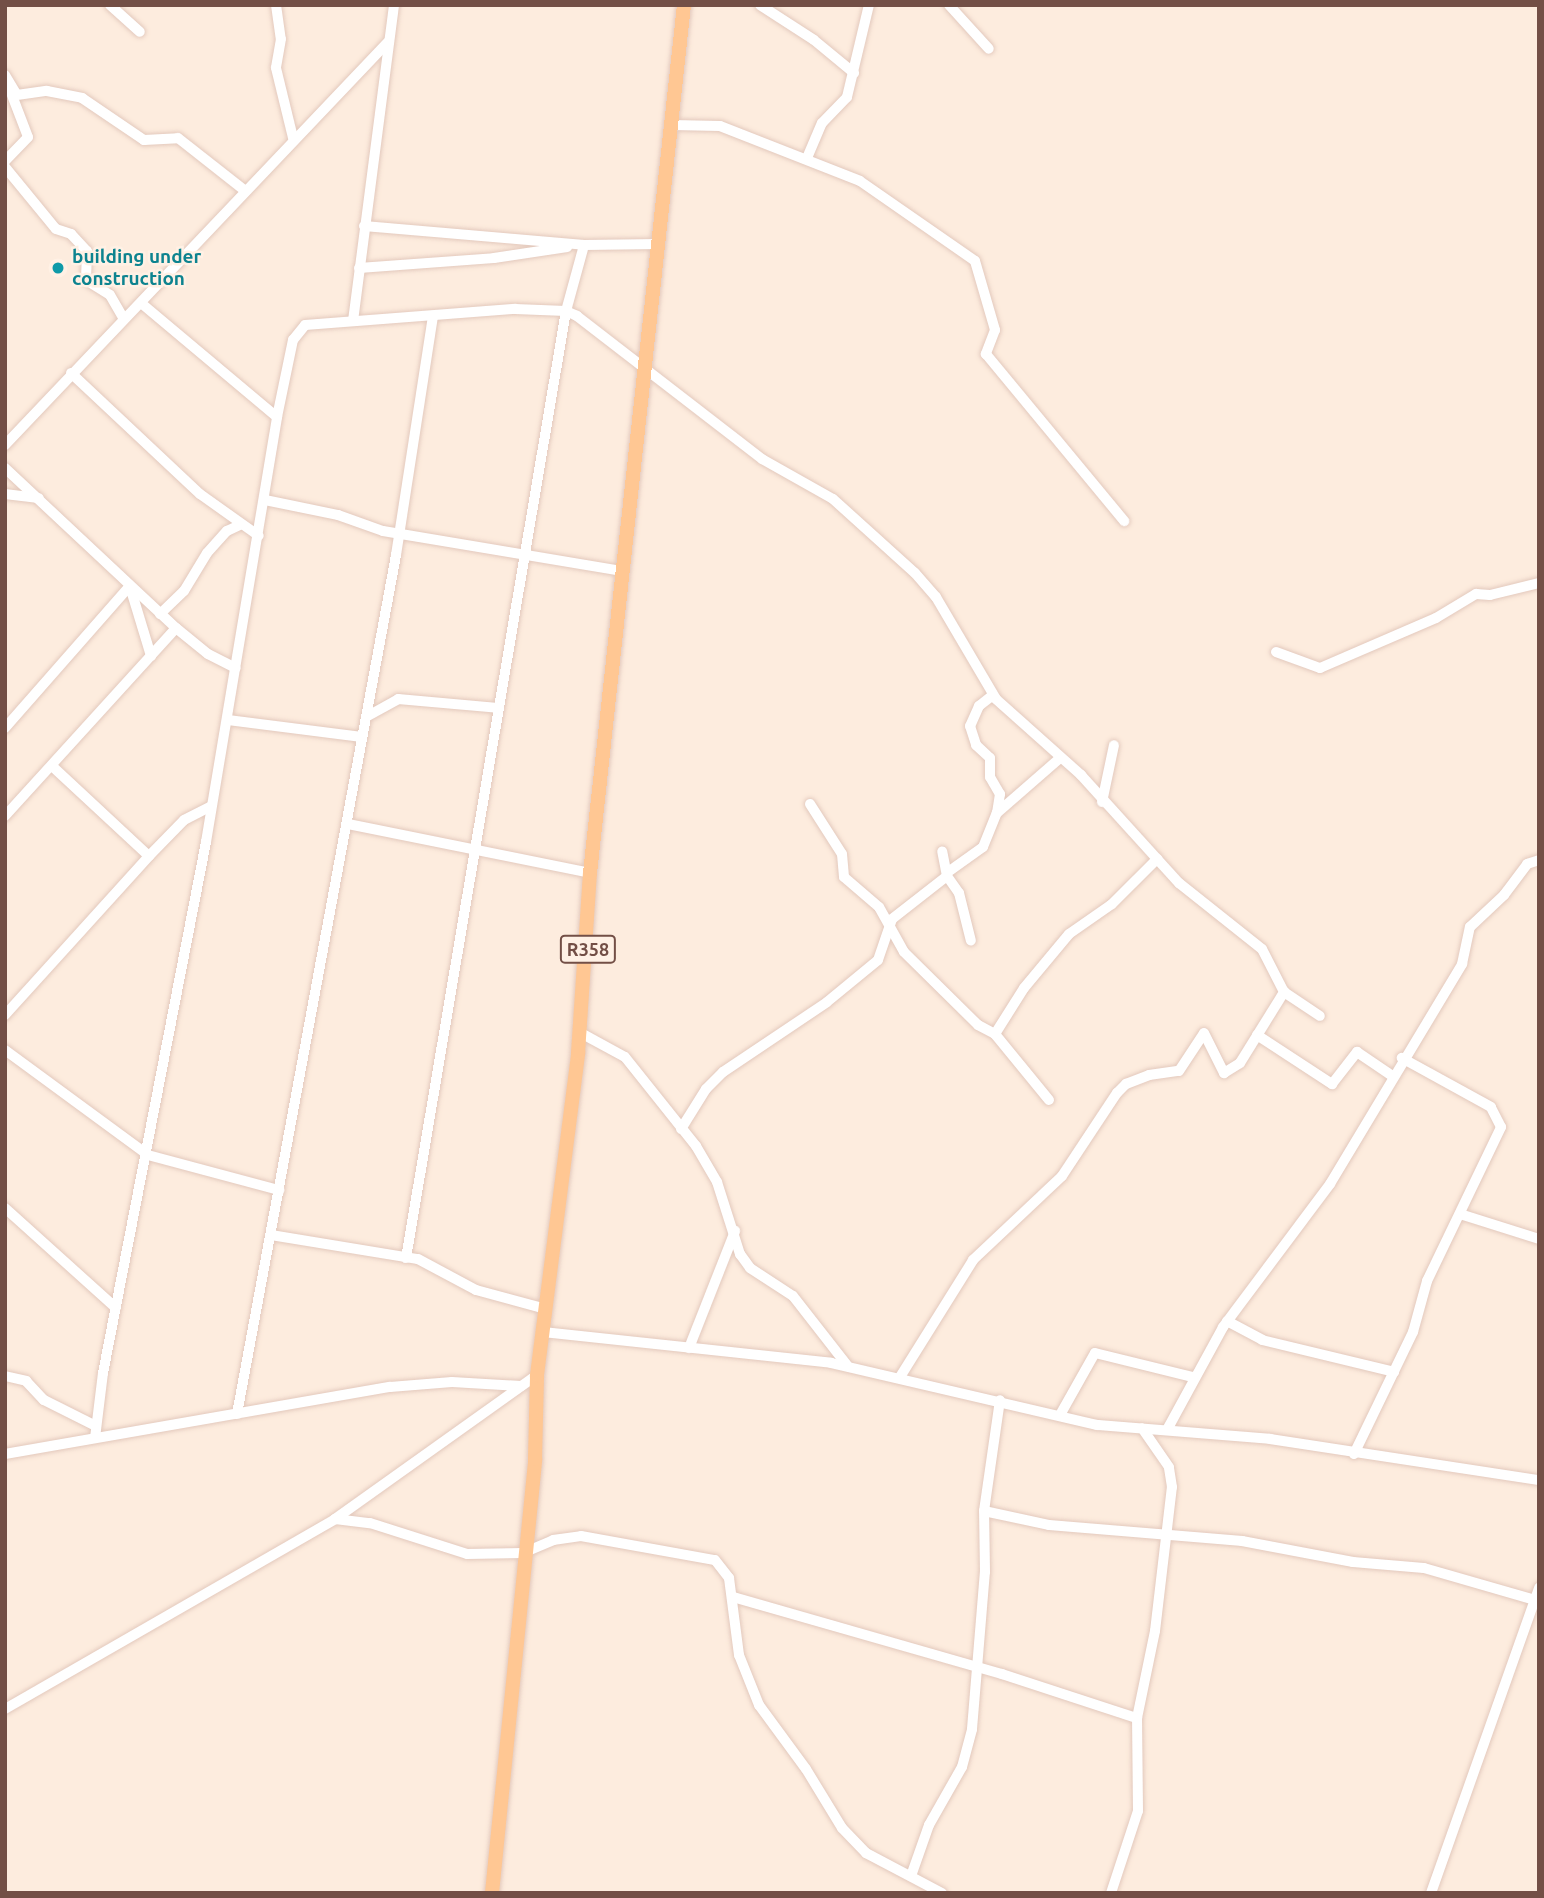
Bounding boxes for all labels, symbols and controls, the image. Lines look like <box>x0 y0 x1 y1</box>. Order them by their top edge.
place label: building under construction <box>72 246 201 290</box>
marker: building under construction <box>50 260 66 276</box>
road number: R358 <box>558 934 618 964</box>

